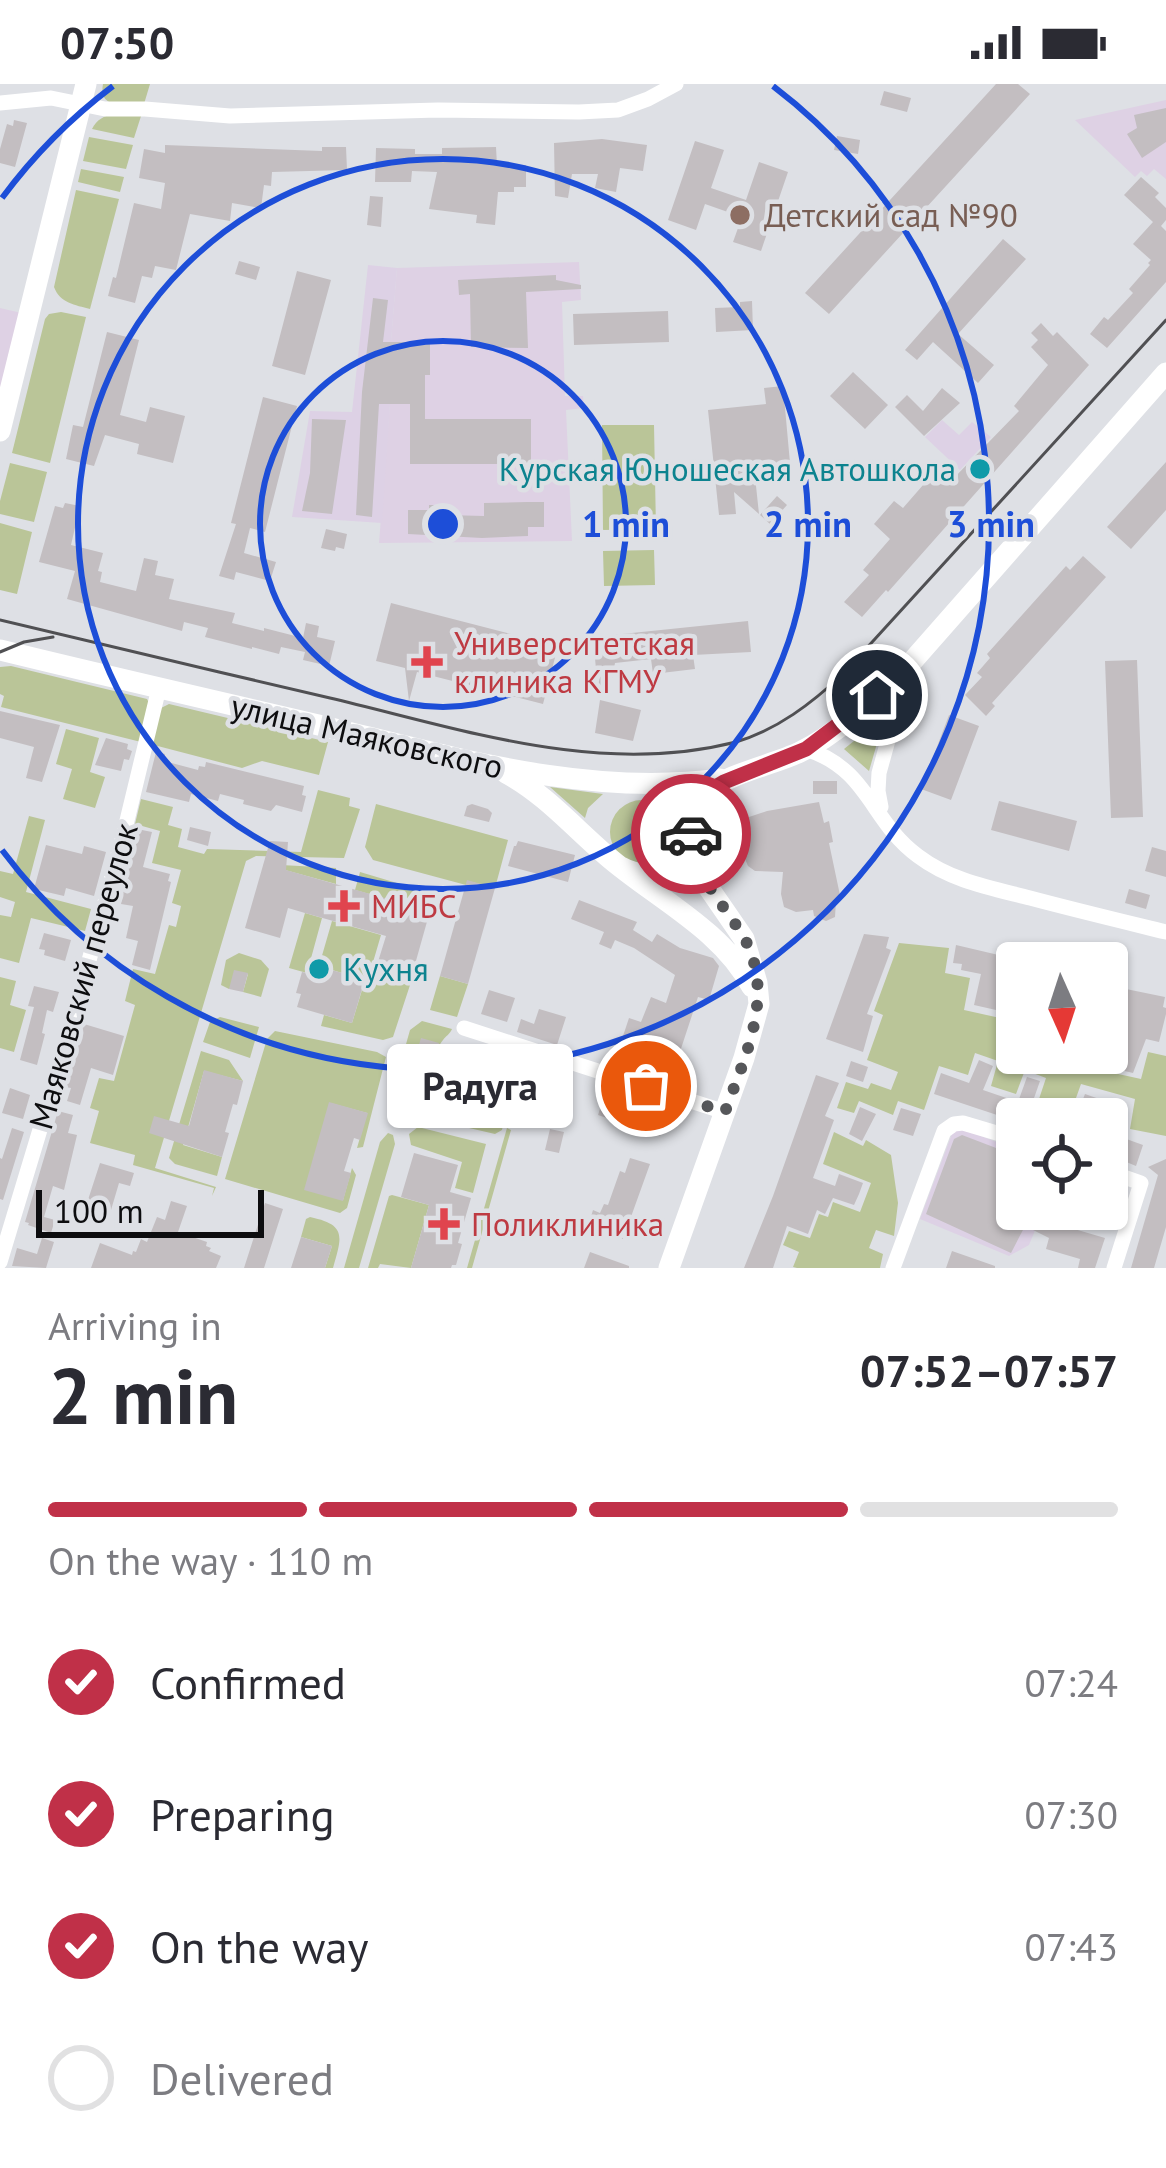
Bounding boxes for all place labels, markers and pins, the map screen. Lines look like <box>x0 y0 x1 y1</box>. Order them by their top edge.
place label: Детский сад №90 <box>764 193 1018 236</box>
marker: Детский сад №90 <box>727 202 753 228</box>
place label: Курская Юношеская Автошкола <box>499 447 956 490</box>
marker: Курская Юношеская Автошкола <box>967 456 993 482</box>
centre of rings <box>422 503 464 545</box>
place label: Университетская клиника КГМУ <box>454 621 695 702</box>
pin <box>826 644 928 746</box>
marker: Университетская клиника КГМУ <box>411 646 443 678</box>
place label: МИБС <box>371 884 457 927</box>
marker: МИБС <box>328 890 360 922</box>
place label: Кухня <box>343 947 429 990</box>
marker: Кухня <box>306 956 332 982</box>
pin <box>595 1035 697 1137</box>
callout: Радуга <box>388 1044 574 1128</box>
place label: Поликлиника <box>471 1202 664 1245</box>
marker: Поликлиника <box>428 1208 460 1240</box>

